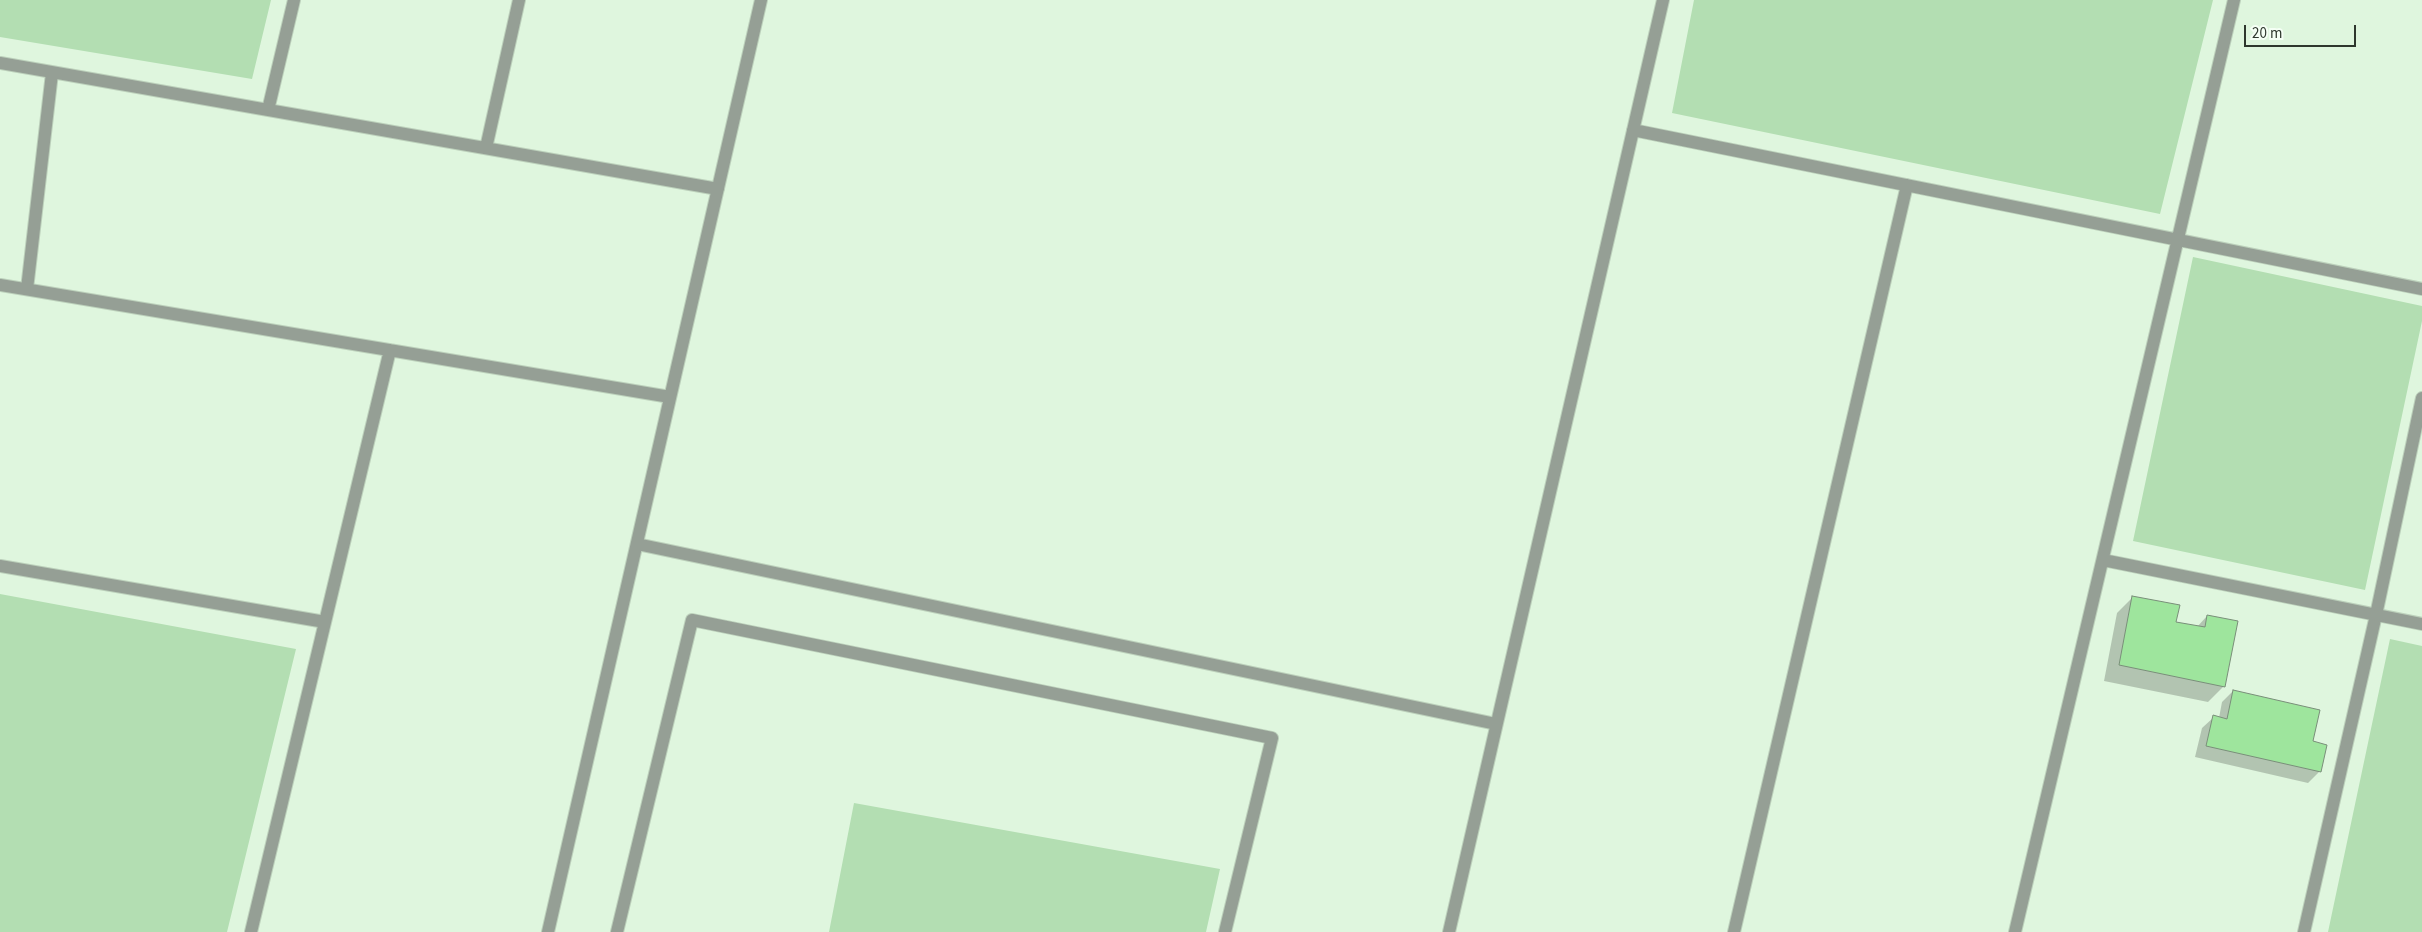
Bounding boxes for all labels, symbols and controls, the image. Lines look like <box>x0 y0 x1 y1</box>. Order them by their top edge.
scale bar <box>2247 15 2360 47</box>
text: 20 m <box>2252 23 2282 44</box>

